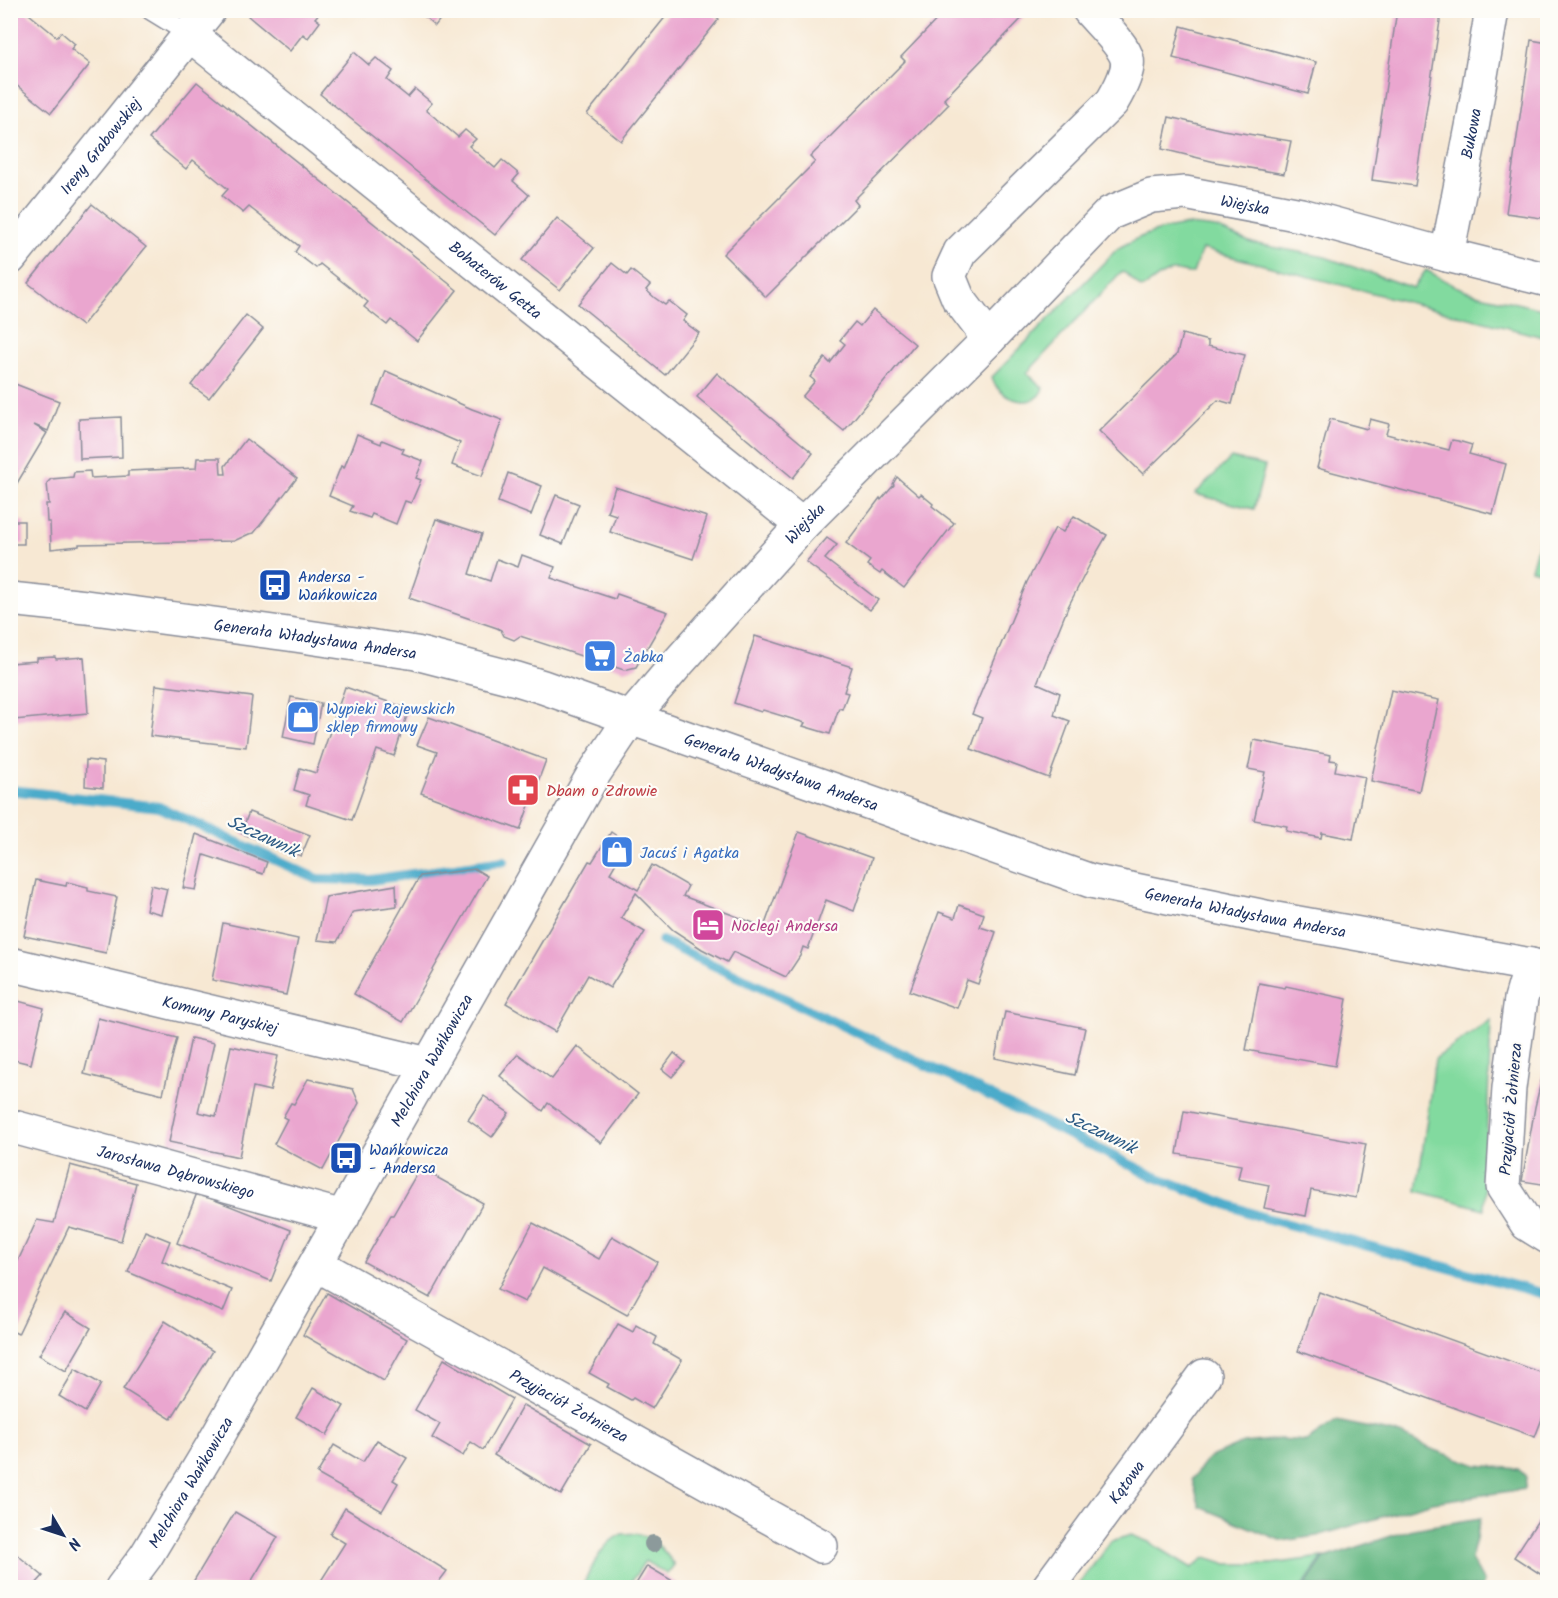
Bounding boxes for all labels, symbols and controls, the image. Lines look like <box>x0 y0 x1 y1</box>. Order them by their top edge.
street label: Ireny Grabowskiej <box>54 92 149 201</box>
street label: Bukowa <box>1455 106 1489 161</box>
street label: Wiejska <box>1218 189 1271 223</box>
street label: Bohaterów Getta <box>443 236 547 326</box>
street label: Wiejska <box>779 498 832 550</box>
place label: Andersa - Wańkowicza <box>298 565 378 608</box>
bus stop icon: Andersa - Wańkowicza <box>257 567 293 603</box>
street label: Generała Władysława Andersa <box>212 613 418 667</box>
supermarket icon: Żabka <box>582 638 618 674</box>
place label: Żabka <box>623 645 664 670</box>
place label: Wypieki Rajewskich sklep firmowy <box>326 697 455 740</box>
shop icon: Wypieki Rajewskich sklep firmowy <box>285 699 321 735</box>
street label: Generała Władysława Andersa <box>680 727 881 819</box>
pharmacy icon: Dbam o Zdrowie <box>505 772 541 808</box>
place label: Dbam o Zdrowie <box>546 779 657 804</box>
water label: Szczawnik <box>222 808 305 868</box>
shop icon: Jacuś i Agatka <box>599 834 635 870</box>
place label: Jacuś i Agatka <box>640 841 739 866</box>
street label: Generała Władysława Andersa <box>1142 881 1348 945</box>
hotel icon: Noclegi Andersa <box>690 907 726 943</box>
place label: Noclegi Andersa <box>731 914 838 939</box>
street label: Komuny Paryskiej <box>159 990 281 1042</box>
street label: Melchiora Wańkowicza <box>385 990 480 1132</box>
street label: Przyjaciół Żołnierza <box>1493 1042 1530 1176</box>
water label: Szczawnik <box>1060 1104 1143 1164</box>
place label: Wańkowicza - Andersa <box>369 1138 449 1181</box>
street label: Jarosława Dąbrowskiego <box>94 1139 257 1206</box>
bus stop icon: Wańkowicza - Andersa <box>328 1140 364 1176</box>
street label: Przyjaciół Żołnierza <box>504 1363 633 1450</box>
street label: Melchiora Wańkowicza <box>142 1413 240 1554</box>
street label: Kątowa <box>1103 1456 1152 1510</box>
north arrow <box>33 1505 93 1565</box>
text: N <box>61 1532 86 1555</box>

